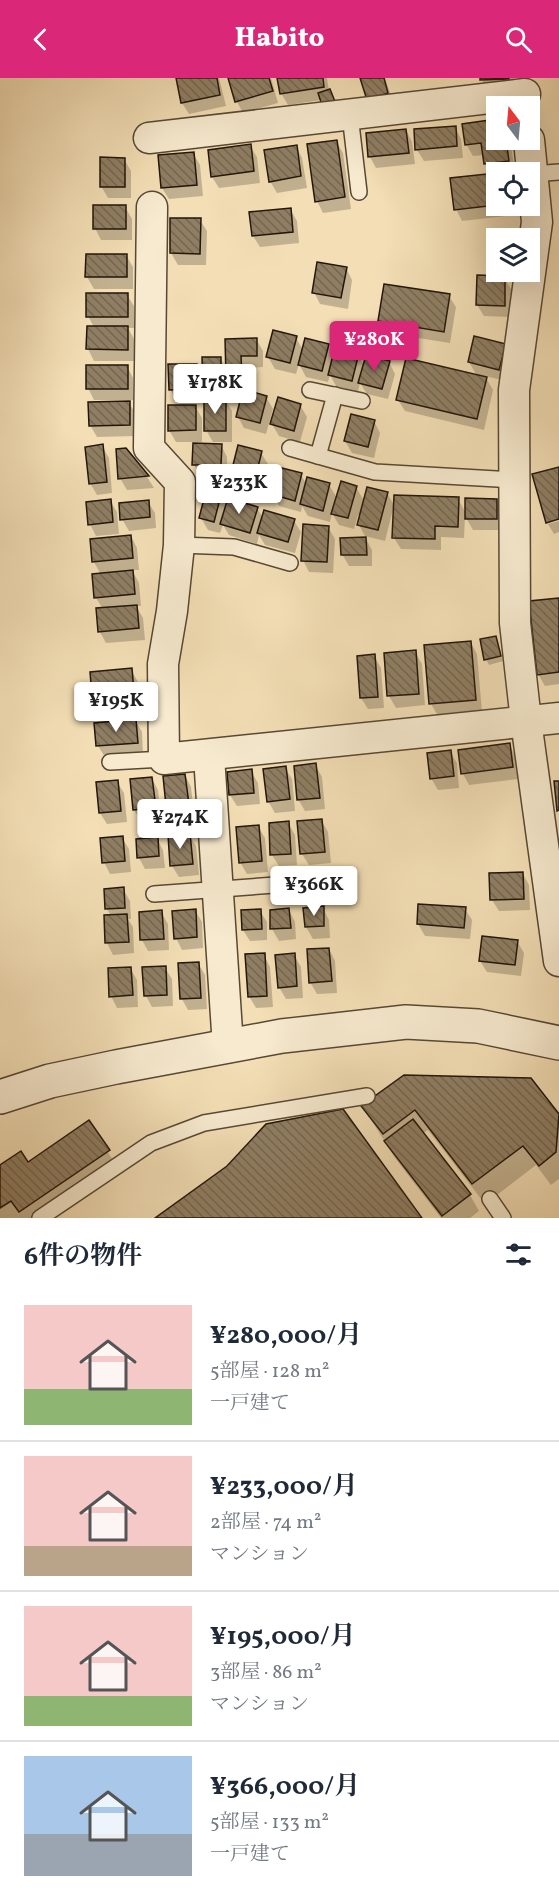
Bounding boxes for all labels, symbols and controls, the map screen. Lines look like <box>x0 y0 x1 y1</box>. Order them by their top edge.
text: Habito <box>235 20 324 58</box>
icon: back <box>24 23 57 56</box>
icon: search <box>502 23 535 56</box>
north arrow <box>486 96 540 150</box>
map controls <box>486 96 540 282</box>
button: locate <box>486 162 540 216</box>
button: layers <box>486 228 540 282</box>
pin: ¥280K <box>332 321 416 372</box>
text: ¥280K <box>344 326 404 354</box>
pin: ¥178K <box>173 364 257 415</box>
text: ¥178K <box>187 369 243 397</box>
pin: ¥233K <box>197 464 281 515</box>
text: ¥233K <box>210 469 268 497</box>
pin: ¥195K <box>74 682 158 733</box>
text: ¥195K <box>88 687 144 715</box>
pin: ¥274K <box>138 799 222 850</box>
text: ¥274K <box>151 804 209 832</box>
pin: ¥366K <box>272 866 356 917</box>
text: ¥366K <box>284 871 344 899</box>
icon: filters <box>502 1238 535 1271</box>
text: 6件の物件 <box>24 1239 142 1275</box>
text: ¥280,000/月 <box>210 1318 362 1354</box>
icon: home <box>72 1329 144 1401</box>
text: 5部屋 · 128 m² <box>210 1358 329 1386</box>
text: 一戸建て <box>210 1390 290 1418</box>
text: ¥233,000/月 <box>210 1469 358 1505</box>
icon: home <box>72 1480 144 1552</box>
text: 2部屋 · 74 m² <box>210 1509 321 1537</box>
text: マンション <box>210 1541 309 1569</box>
text: ¥195,000/月 <box>210 1619 356 1655</box>
icon: home <box>72 1630 144 1702</box>
text: 3部屋 · 86 m² <box>210 1659 322 1687</box>
text: マンション <box>210 1691 309 1719</box>
text: ¥366,000/月 <box>210 1769 360 1805</box>
icon: home <box>72 1780 144 1852</box>
text: 5部屋 · 133 m² <box>210 1809 329 1837</box>
text: 一戸建て <box>210 1841 290 1869</box>

